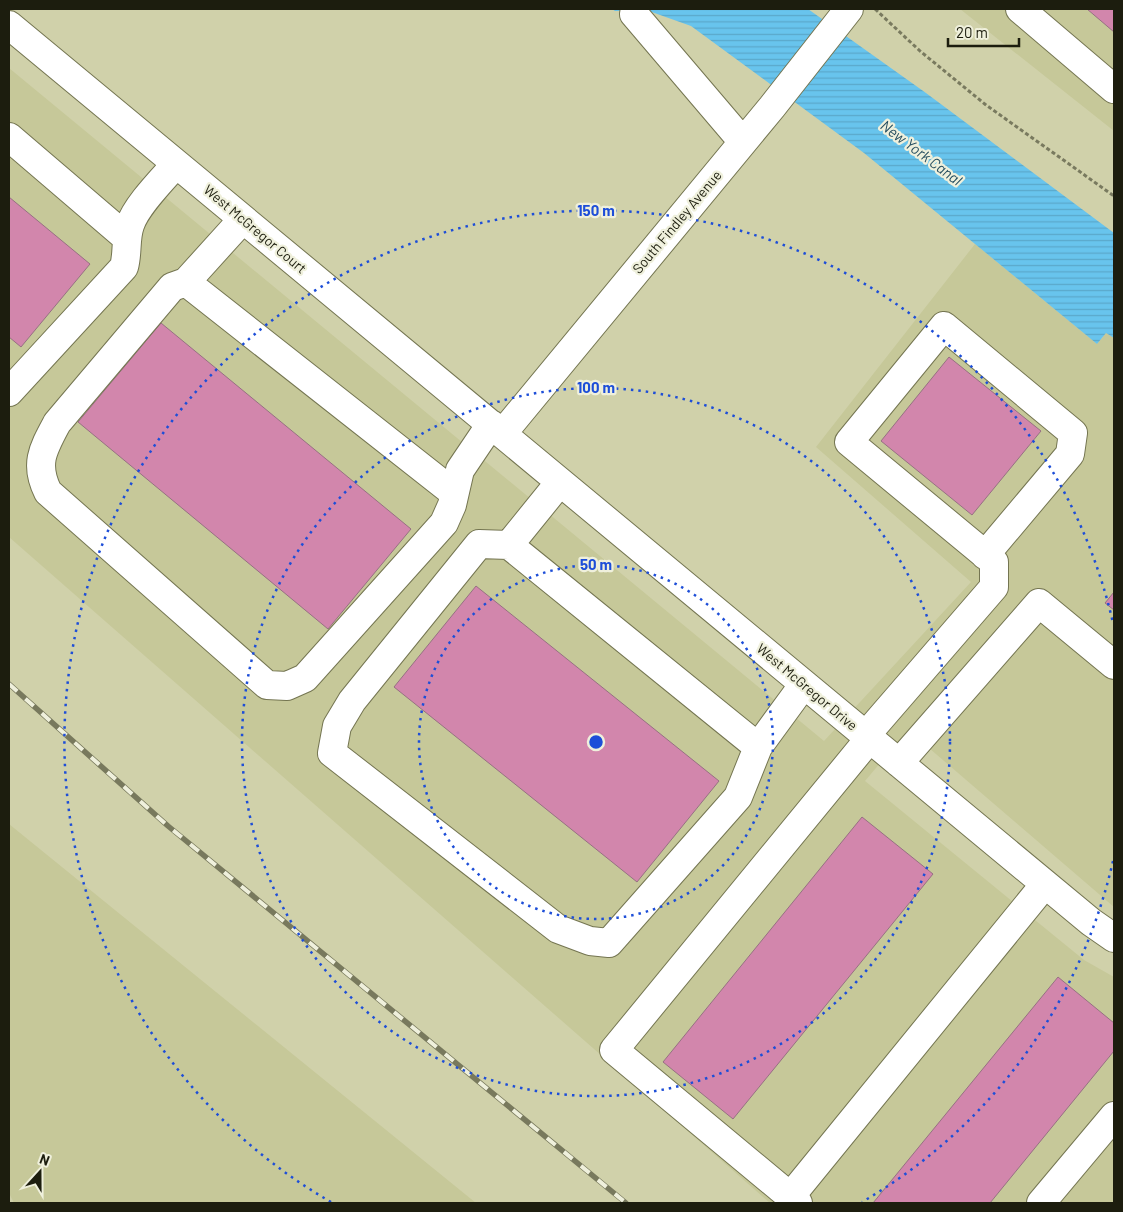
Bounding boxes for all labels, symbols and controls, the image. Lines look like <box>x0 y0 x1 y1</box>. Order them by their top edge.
scale bar <box>948 15 1019 47</box>
text: 20 m <box>956 23 988 41</box>
water label: New York Canal <box>877 116 966 189</box>
street label: South Findley Avenue <box>628 167 725 277</box>
street label: West McGregor Court <box>200 181 310 277</box>
text: 150 m <box>577 201 615 219</box>
text: 100 m <box>577 378 615 396</box>
text: 50 m <box>580 555 612 573</box>
street label: West McGregor Drive <box>754 640 861 734</box>
centre of rings <box>587 733 605 751</box>
north arrow <box>15 1147 65 1197</box>
text: N <box>37 1150 52 1169</box>

